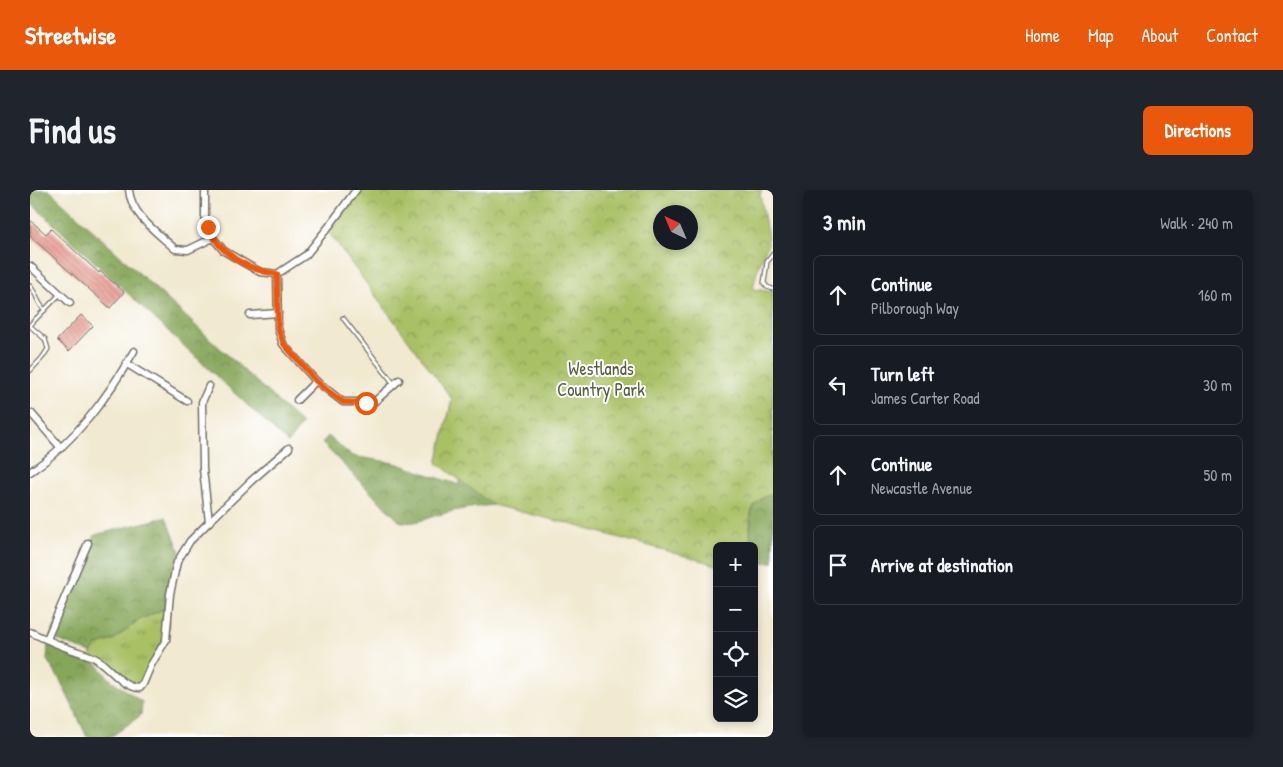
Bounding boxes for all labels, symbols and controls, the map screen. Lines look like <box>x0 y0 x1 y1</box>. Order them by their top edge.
text: Streetwise <box>25 19 116 51</box>
text: Home <box>1025 23 1060 48</box>
text: Map <box>1088 23 1113 48</box>
text: About <box>1141 23 1178 48</box>
text: Contact <box>1206 23 1258 48</box>
button: Directions <box>1143 106 1253 155</box>
text: Find us <box>30 107 116 154</box>
north arrow <box>653 205 698 250</box>
text: 3 min <box>823 208 866 237</box>
text: Walk · 240 m <box>1160 212 1233 234</box>
route end <box>197 216 220 239</box>
text: Continue <box>871 271 932 297</box>
icon: ahead <box>824 281 852 309</box>
text: 160 m <box>1198 284 1232 306</box>
text: Pilborough Way <box>871 297 959 319</box>
park label: Westlands Country Park <box>557 356 645 402</box>
text: Turn left <box>871 361 934 387</box>
icon: left <box>824 371 852 399</box>
text: 30 m <box>1203 374 1232 396</box>
text: James Carter Road <box>871 387 979 409</box>
route start <box>355 392 378 415</box>
text: Continue <box>871 451 932 477</box>
icon: ahead <box>824 461 852 489</box>
text: 50 m <box>1204 464 1232 486</box>
text: Newcastle Avenue <box>871 477 972 499</box>
map controls <box>713 542 758 722</box>
button: + <box>713 542 758 587</box>
icon: arrive <box>824 551 852 579</box>
text: Arrive at destination <box>871 552 1013 578</box>
button: − <box>713 587 758 632</box>
button: locate <box>713 632 758 677</box>
button: layers <box>713 677 758 722</box>

